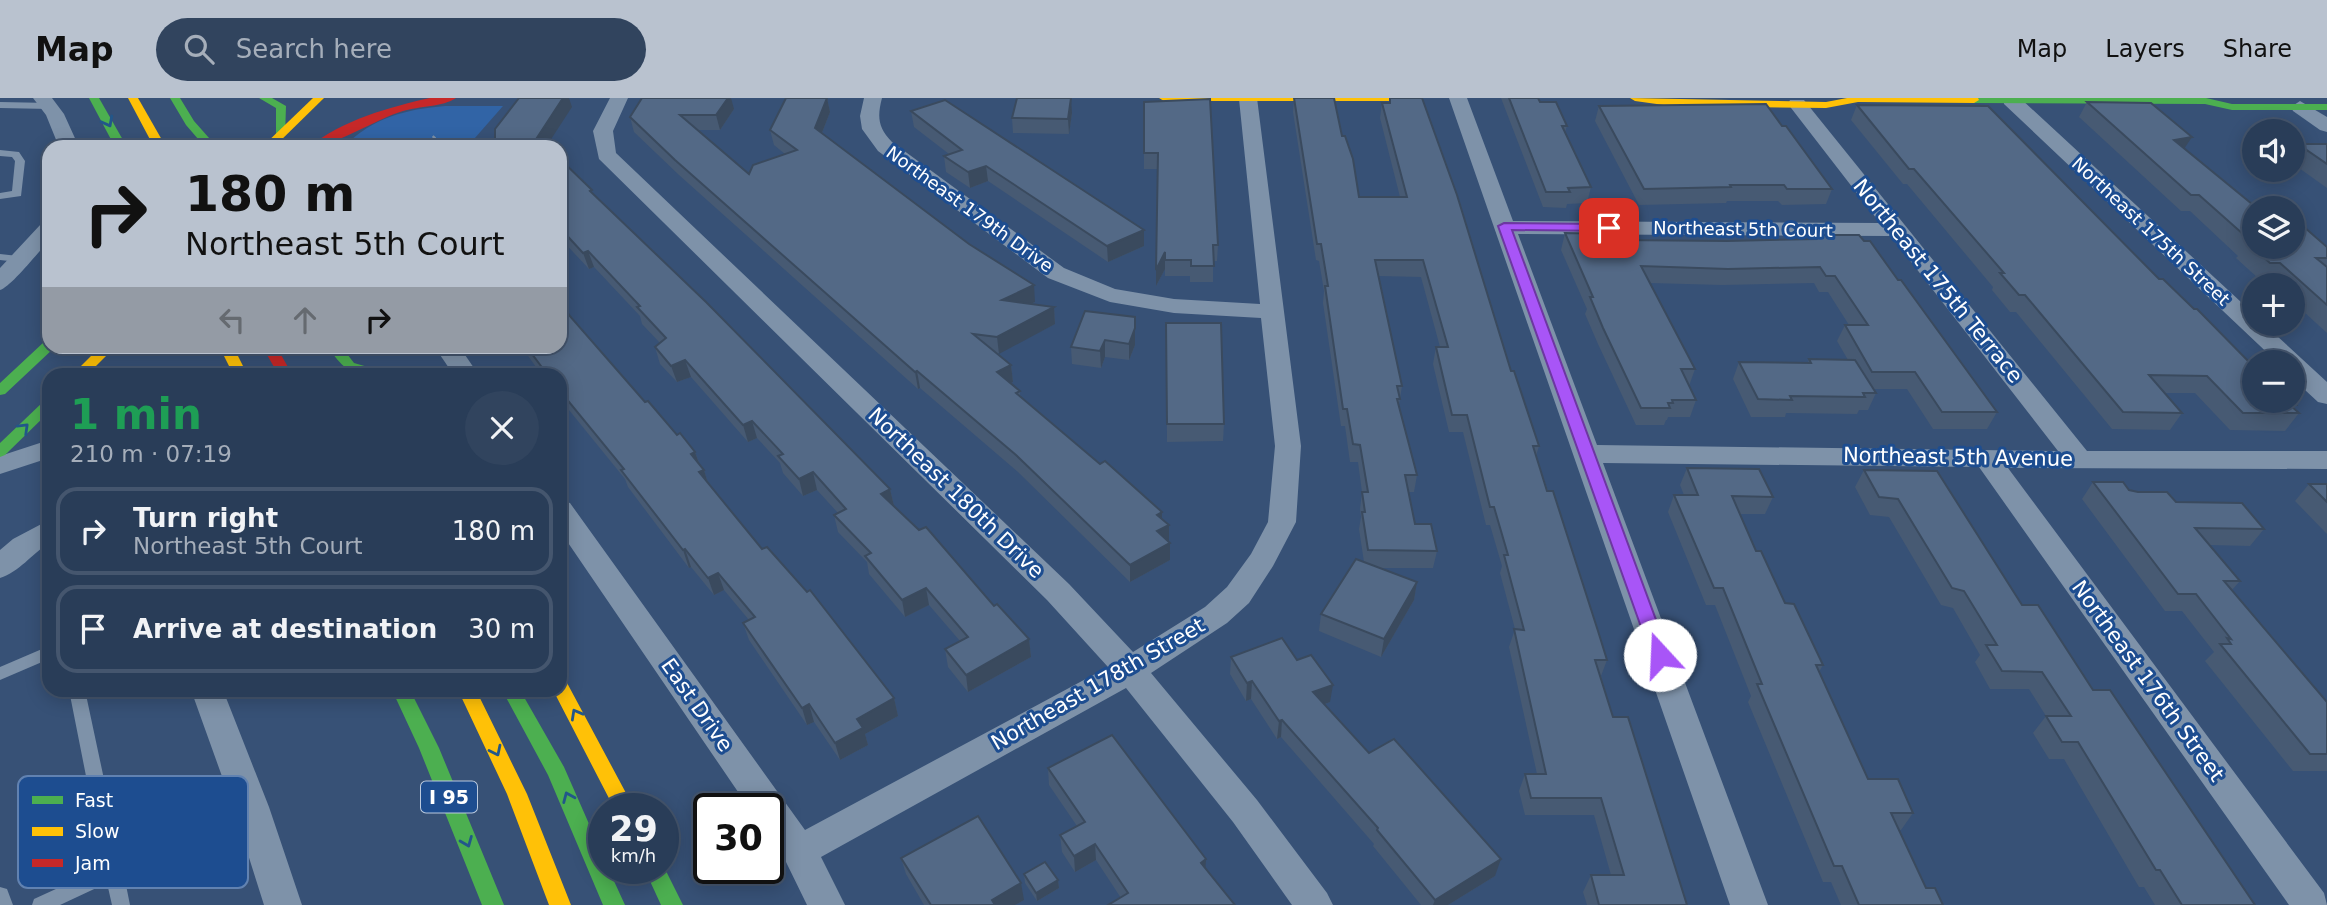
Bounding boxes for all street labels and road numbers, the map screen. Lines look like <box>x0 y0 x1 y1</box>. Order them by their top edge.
street label: Northeast 179th Drive <box>882 141 1058 277</box>
street label: Northeast 175th Street <box>2068 152 2234 310</box>
street label: Northeast 175th Terrace <box>1848 174 2028 388</box>
street label: Northeast 5th Court <box>1653 217 1833 241</box>
street label: Northeast 180th Drive <box>863 403 1049 583</box>
street label: Northeast 5th Avenue <box>1843 443 2073 471</box>
street label: Northeast 176th Street <box>2067 576 2229 786</box>
street label: Northeast 178th Street <box>987 613 1209 755</box>
street label: East Drive <box>656 654 738 756</box>
road number: I 95 <box>421 782 477 812</box>

